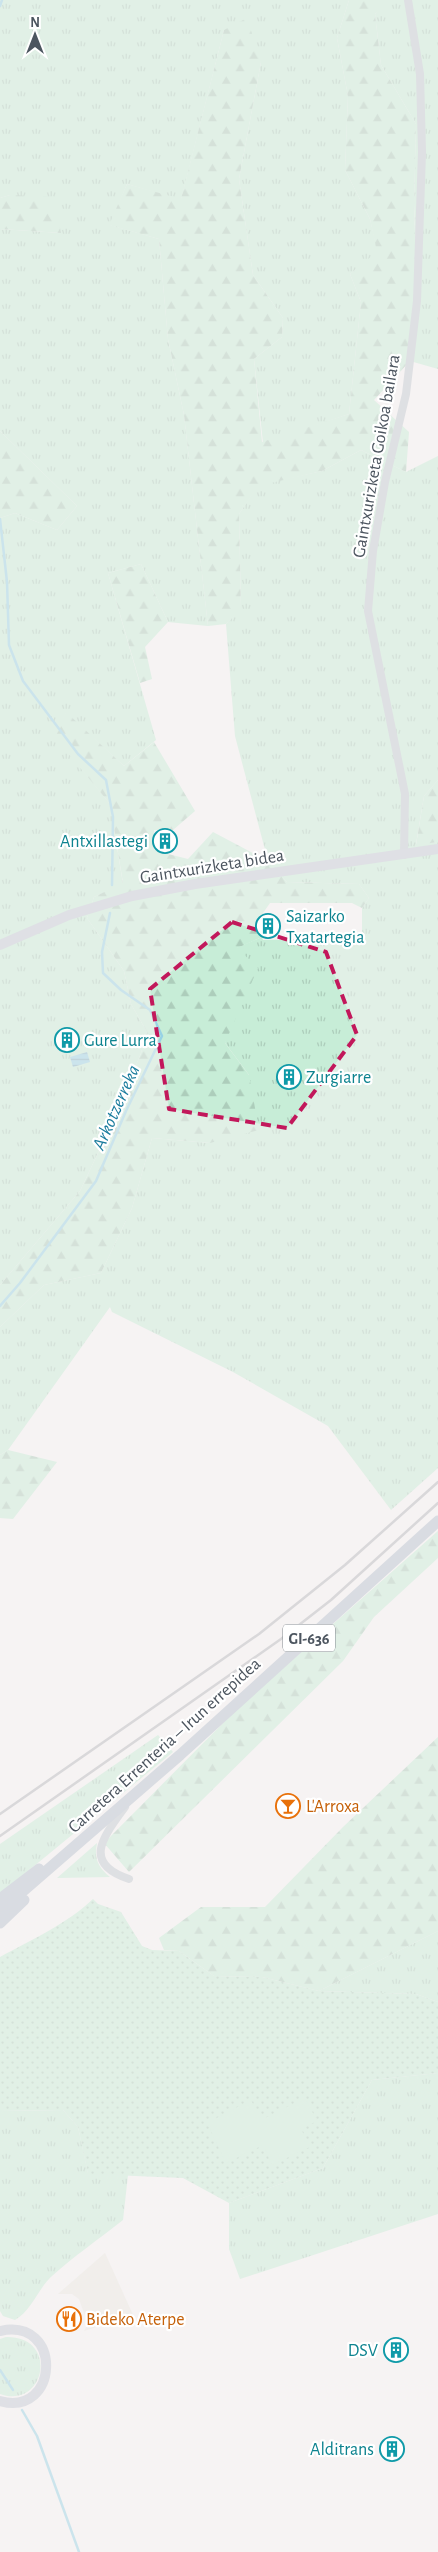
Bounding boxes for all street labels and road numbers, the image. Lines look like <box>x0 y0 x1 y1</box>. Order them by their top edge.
street label: Gaintxurizketa Goikoa bailara <box>350 353 404 559</box>
street label: Gaintxurizketa bidea <box>139 847 285 887</box>
road number: GI-636 <box>283 1625 335 1652</box>
street label: Carretera Errenteria – Irun errepidea <box>65 1655 264 1837</box>

